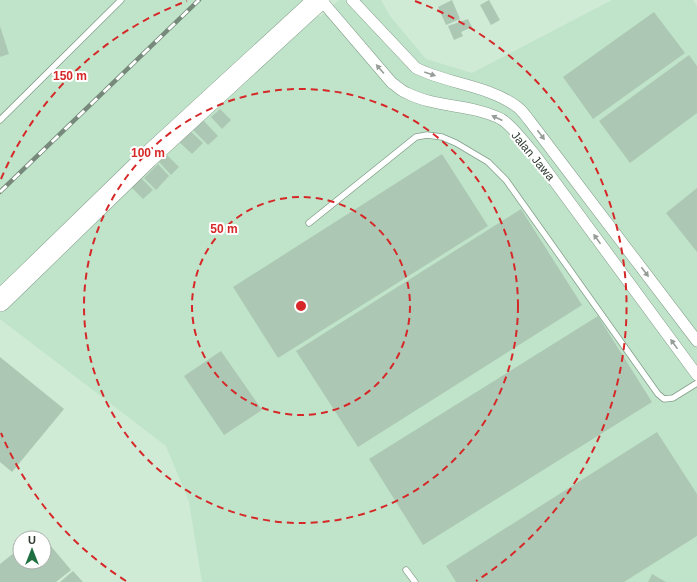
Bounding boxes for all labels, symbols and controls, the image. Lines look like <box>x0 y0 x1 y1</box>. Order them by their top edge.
one-way arrow <box>376 64 385 74</box>
text: 150 m <box>53 69 87 83</box>
one-way arrow <box>425 71 437 77</box>
one-way arrow <box>491 115 502 121</box>
street label: Jalan Jawa <box>508 129 558 184</box>
one-way arrow <box>536 130 545 141</box>
text: 100 m <box>131 146 165 160</box>
text: 50 m <box>210 222 238 236</box>
one-way arrow <box>593 234 601 244</box>
one-way arrow <box>640 267 649 278</box>
centre of rings <box>294 299 308 313</box>
one-way arrow <box>670 338 678 349</box>
north arrow <box>12 530 52 570</box>
text: U <box>28 534 36 546</box>

